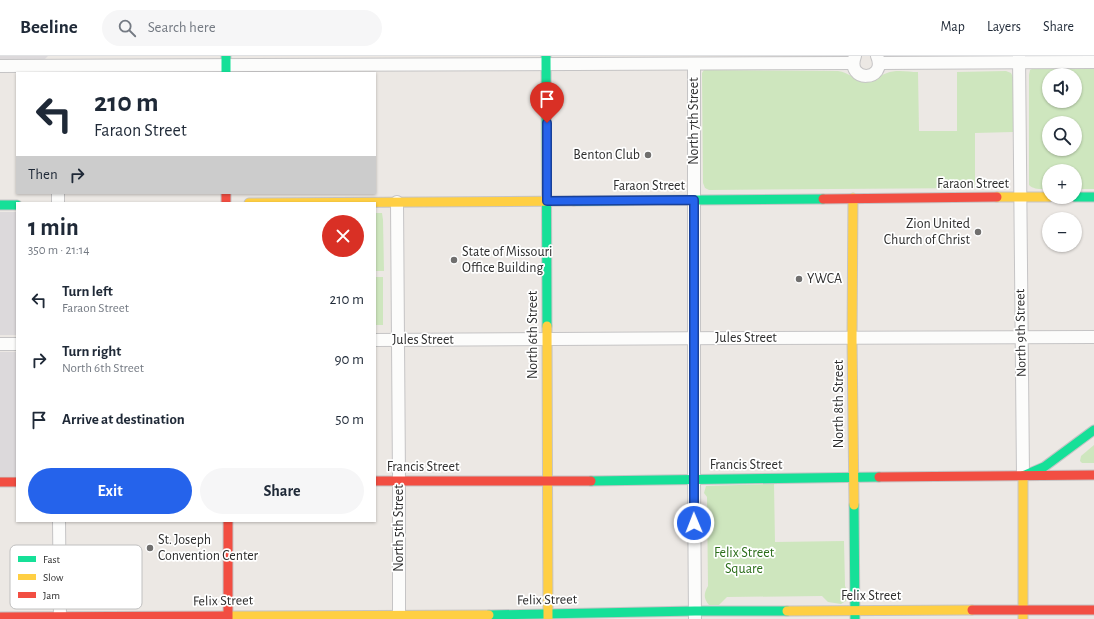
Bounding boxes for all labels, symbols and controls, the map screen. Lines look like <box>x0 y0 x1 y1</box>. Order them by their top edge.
search box <box>102 10 382 46</box>
icon: search <box>116 17 138 39</box>
text: Beeline <box>20 18 78 37</box>
text: Search here <box>148 20 216 35</box>
text: Map <box>940 20 965 34</box>
text: Layers <box>987 20 1021 34</box>
text: Share <box>1043 20 1074 34</box>
map controls <box>1042 68 1082 252</box>
button: sound <box>1042 68 1082 108</box>
street label: North 7th Street <box>687 77 701 165</box>
pin <box>530 82 564 123</box>
icon: left <box>28 88 80 140</box>
icon: arrive <box>536 88 558 110</box>
text: 210 m <box>94 89 159 117</box>
button: search <box>1042 116 1082 156</box>
text: Faraon Street <box>94 122 187 140</box>
place label: Benton Club <box>573 148 640 162</box>
marker: Benton Club <box>643 150 653 160</box>
icon: right <box>66 164 88 186</box>
button: + <box>1042 164 1082 204</box>
text: Then <box>28 167 58 182</box>
street label: Faraon Street <box>937 177 1010 191</box>
street label: Faraon Street <box>613 179 686 193</box>
button: − <box>1042 212 1082 252</box>
button: close <box>322 215 364 257</box>
text: 1 min <box>28 216 79 240</box>
place label: Zion United Church of Christ <box>884 217 971 247</box>
marker: Zion United Church of Christ <box>973 227 983 237</box>
text: 350 m · 21:14 <box>28 244 90 257</box>
place label: State of Missouri Office Building <box>462 245 552 275</box>
marker: State of Missouri Office Building <box>449 255 459 265</box>
place label: YWCA <box>807 272 842 286</box>
marker: YWCA <box>794 274 804 284</box>
text: Turn left <box>62 284 113 299</box>
street label: North 9th Street <box>1013 288 1029 377</box>
icon: left <box>28 289 50 311</box>
street label: North 6th Street <box>526 290 540 379</box>
text: 210 m <box>330 292 364 307</box>
text: Faraon Street <box>62 302 129 315</box>
street label: Jules Street <box>715 331 777 345</box>
street label: Jules Street <box>392 333 454 347</box>
text: Turn right <box>62 344 121 359</box>
icon: right <box>28 349 50 371</box>
text: 90 m <box>335 352 364 367</box>
street label: North 8th Street <box>832 359 846 448</box>
text: North 6th Street <box>62 362 144 375</box>
icon: arrive <box>28 409 50 431</box>
text: Arrive at destination <box>62 412 185 427</box>
text: 50 m <box>335 412 364 427</box>
street label: Francis Street <box>710 458 783 472</box>
street label: Francis Street <box>387 460 460 474</box>
button: Exit <box>28 468 192 514</box>
button: Share <box>200 468 364 514</box>
street label: North 5th Street <box>392 484 406 572</box>
position arrow <box>673 502 715 544</box>
place label: St. Joseph Convention Center <box>158 533 259 563</box>
marker: St. Joseph Convention Center <box>145 543 155 553</box>
legend <box>10 545 142 609</box>
park label: Felix Street Square <box>714 546 775 576</box>
text: Fast <box>43 554 61 565</box>
text: Slow <box>43 572 64 583</box>
street label: Felix Street <box>841 589 902 603</box>
text: Jam <box>43 590 60 601</box>
street label: Felix Street <box>517 592 578 608</box>
street label: Felix Street <box>193 593 254 609</box>

